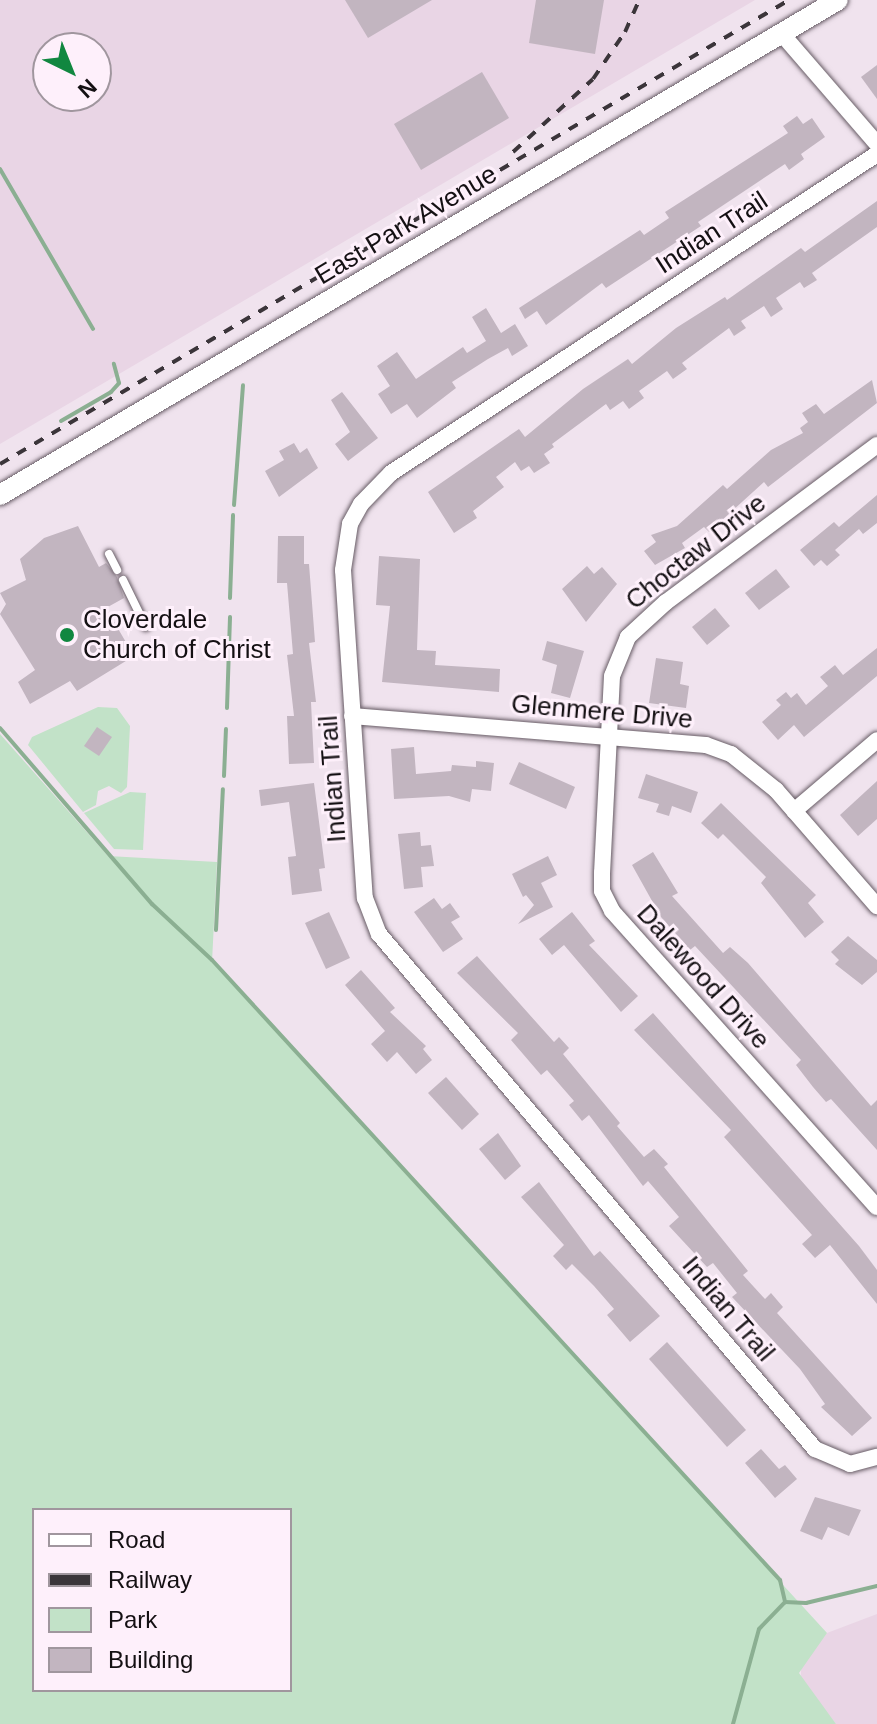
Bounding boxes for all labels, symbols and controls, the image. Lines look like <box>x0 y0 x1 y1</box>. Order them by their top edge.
north arrow <box>32 32 112 112</box>
text: N <box>73 74 102 103</box>
street label: East Park Avenue <box>309 158 503 292</box>
street label: Indian Trail <box>650 185 774 281</box>
street label: Choctaw Drive <box>620 488 772 616</box>
place label: Cloverdale Church of Christ <box>83 604 271 666</box>
marker: Cloverdale Church of Christ <box>58 626 76 644</box>
street label: Glenmere Drive <box>510 689 694 735</box>
street label: Indian Trail <box>313 714 353 844</box>
street label: Dalewood Drive <box>630 898 776 1056</box>
street label: Indian Trail <box>675 1250 781 1368</box>
legend <box>32 1508 292 1692</box>
text: Road <box>108 1526 165 1553</box>
text: Railway <box>108 1566 192 1593</box>
text: Park <box>108 1606 157 1633</box>
text: Building <box>108 1646 193 1673</box>

